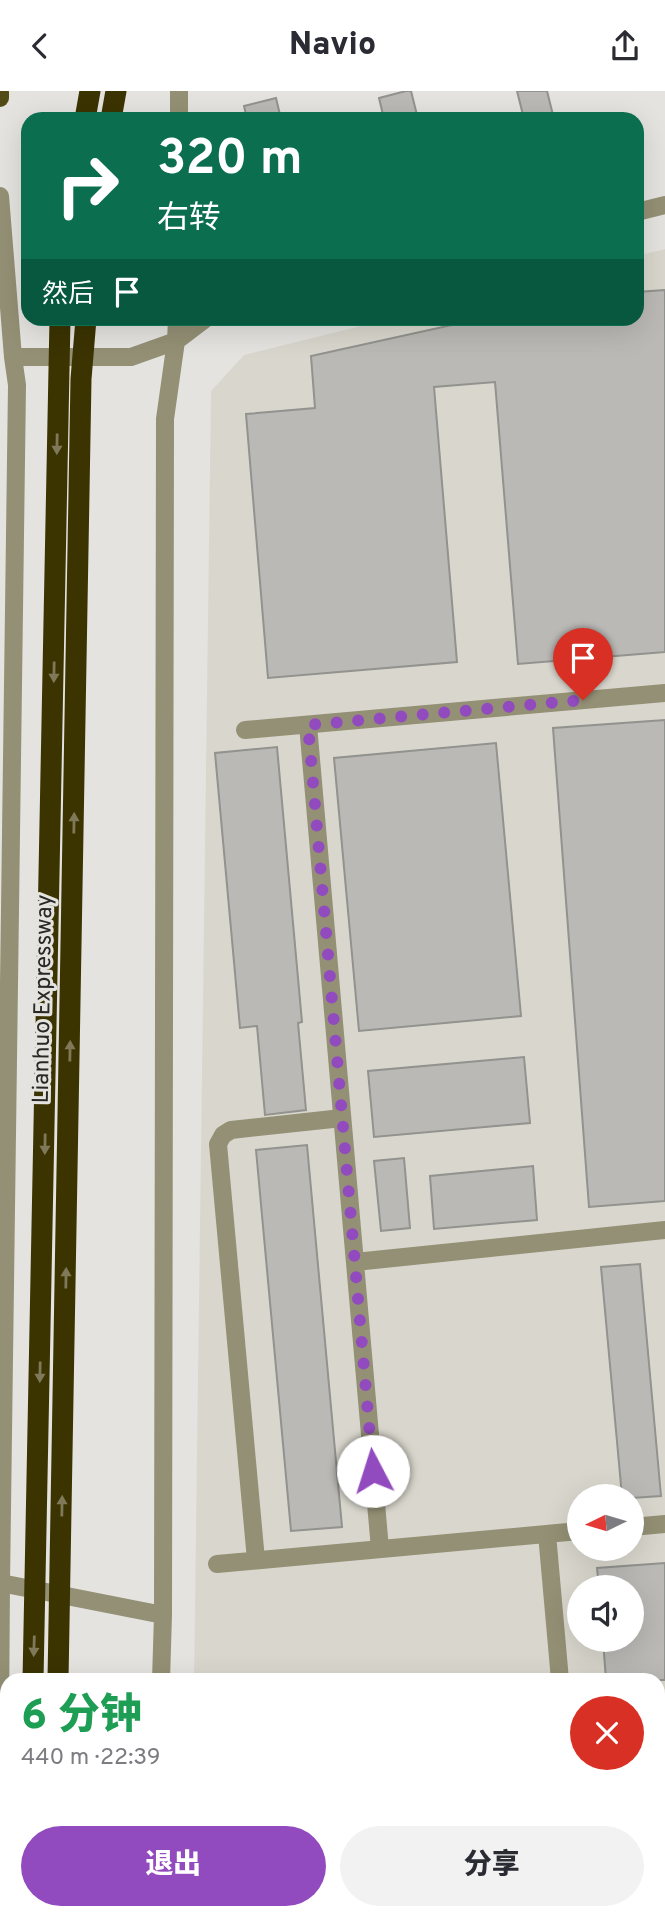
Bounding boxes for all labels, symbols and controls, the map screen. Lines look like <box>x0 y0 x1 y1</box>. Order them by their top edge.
text: Navio <box>289 26 376 66</box>
icon: back <box>21 27 59 65</box>
icon: share <box>606 27 644 65</box>
text: 320 m <box>157 130 303 192</box>
icon: right <box>42 140 133 231</box>
text: 右转 <box>157 200 221 240</box>
icon: arrive <box>108 273 146 311</box>
text: 然后 <box>42 279 94 312</box>
one-way arrow <box>51 434 63 456</box>
pin <box>553 628 613 700</box>
icon: arrive <box>564 639 602 677</box>
one-way arrow <box>48 661 59 683</box>
one-way arrow <box>68 812 79 834</box>
street label: Lianhuo Expressway <box>28 894 60 1104</box>
one-way arrow <box>64 1040 75 1062</box>
one-way arrow <box>39 1133 50 1155</box>
one-way arrow <box>60 1267 71 1289</box>
one-way arrow <box>34 1361 46 1383</box>
position arrow <box>336 1434 410 1508</box>
north arrow <box>567 1484 644 1561</box>
map controls <box>567 1484 644 1652</box>
one-way arrow <box>56 1494 67 1516</box>
button: sound <box>567 1575 644 1652</box>
one-way arrow <box>28 1635 40 1657</box>
text: 6 分钟 <box>21 1691 142 1744</box>
button: close <box>570 1696 644 1770</box>
text: 440 m · 22:39 <box>21 1744 160 1773</box>
button: 退出 <box>21 1826 326 1906</box>
button: 分享 <box>340 1826 644 1906</box>

